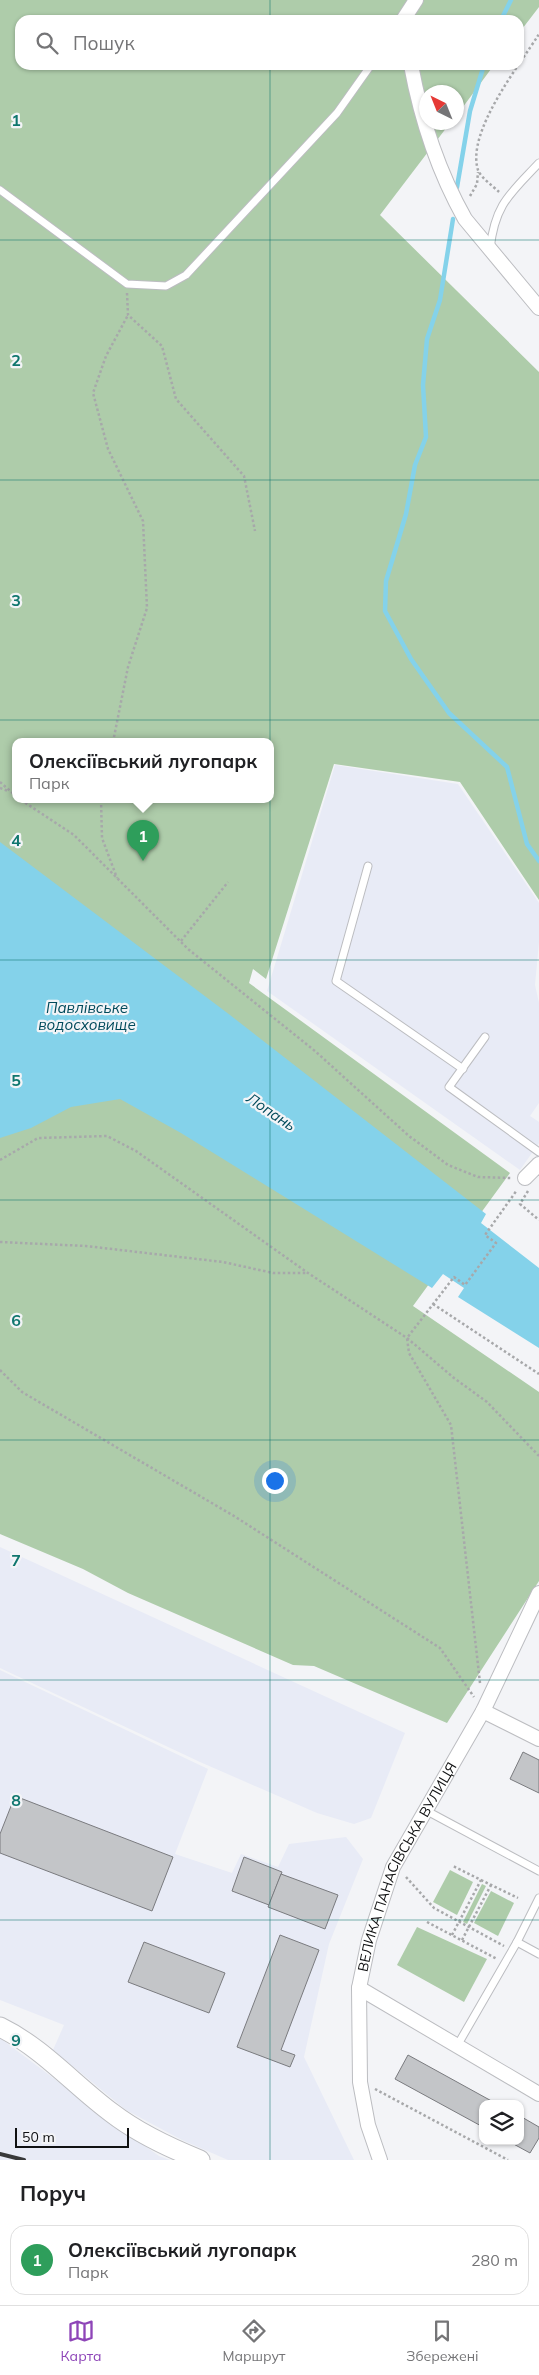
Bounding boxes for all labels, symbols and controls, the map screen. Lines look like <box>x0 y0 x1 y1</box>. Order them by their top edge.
search box <box>15 15 524 70</box>
icon: search <box>33 29 61 57</box>
text: Пошук <box>73 31 135 55</box>
north arrow <box>419 85 464 130</box>
text: 1 <box>11 110 21 130</box>
text: 2 <box>11 350 21 370</box>
text: 3 <box>11 590 21 610</box>
popup <box>12 738 274 803</box>
text: Олексіївський лугопарк <box>29 749 257 773</box>
text: Парк <box>29 773 69 793</box>
pin: 1 <box>127 820 159 861</box>
text: 4 <box>11 830 21 850</box>
water label: Павлівське водосховище <box>38 998 136 1034</box>
text: 5 <box>11 1070 21 1090</box>
water label: Лопань <box>242 1088 300 1135</box>
text: 6 <box>11 1310 21 1330</box>
your location <box>262 1468 288 1494</box>
text: 7 <box>11 1550 21 1570</box>
street label: ВЕЛИКА ПАНАСІВСЬКА ВУЛИЦЯ <box>354 1759 461 1973</box>
text: 8 <box>11 1790 21 1810</box>
text: 9 <box>11 2030 21 2050</box>
map controls <box>479 2100 524 2145</box>
button: layers <box>479 2100 524 2145</box>
scale bar <box>15 2125 129 2148</box>
text: 50 m <box>22 2128 55 2146</box>
text: Поруч <box>20 2180 86 2206</box>
text: Олексіївський лугопарк <box>68 2238 296 2262</box>
text: 1 <box>32 2250 42 2270</box>
text: 280 m <box>471 2250 518 2270</box>
text: Парк <box>68 2262 108 2282</box>
tab: Карта <box>60 2317 102 2365</box>
tab: Маршрут <box>222 2317 285 2365</box>
tab: Збережені <box>406 2317 479 2365</box>

